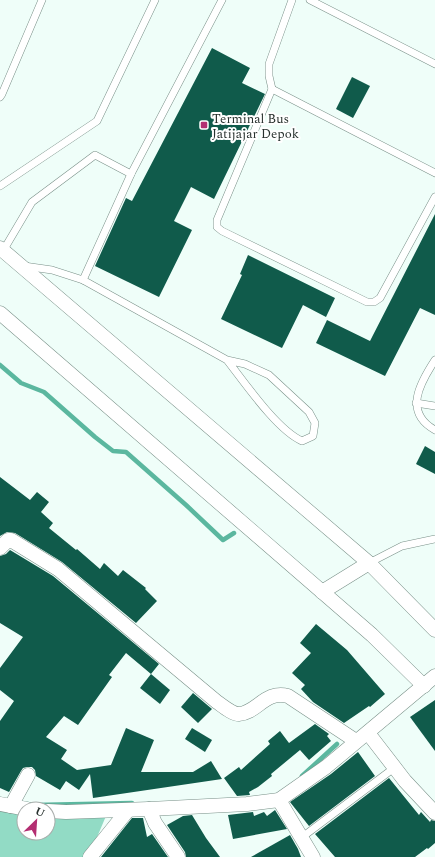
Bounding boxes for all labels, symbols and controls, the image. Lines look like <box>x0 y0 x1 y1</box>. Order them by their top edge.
place label: Terminal Bus Jatijajar Depok <box>212 109 299 144</box>
marker: Terminal Bus Jatijajar Depok <box>199 120 209 130</box>
north arrow <box>16 801 56 841</box>
text: U <box>32 803 48 822</box>

